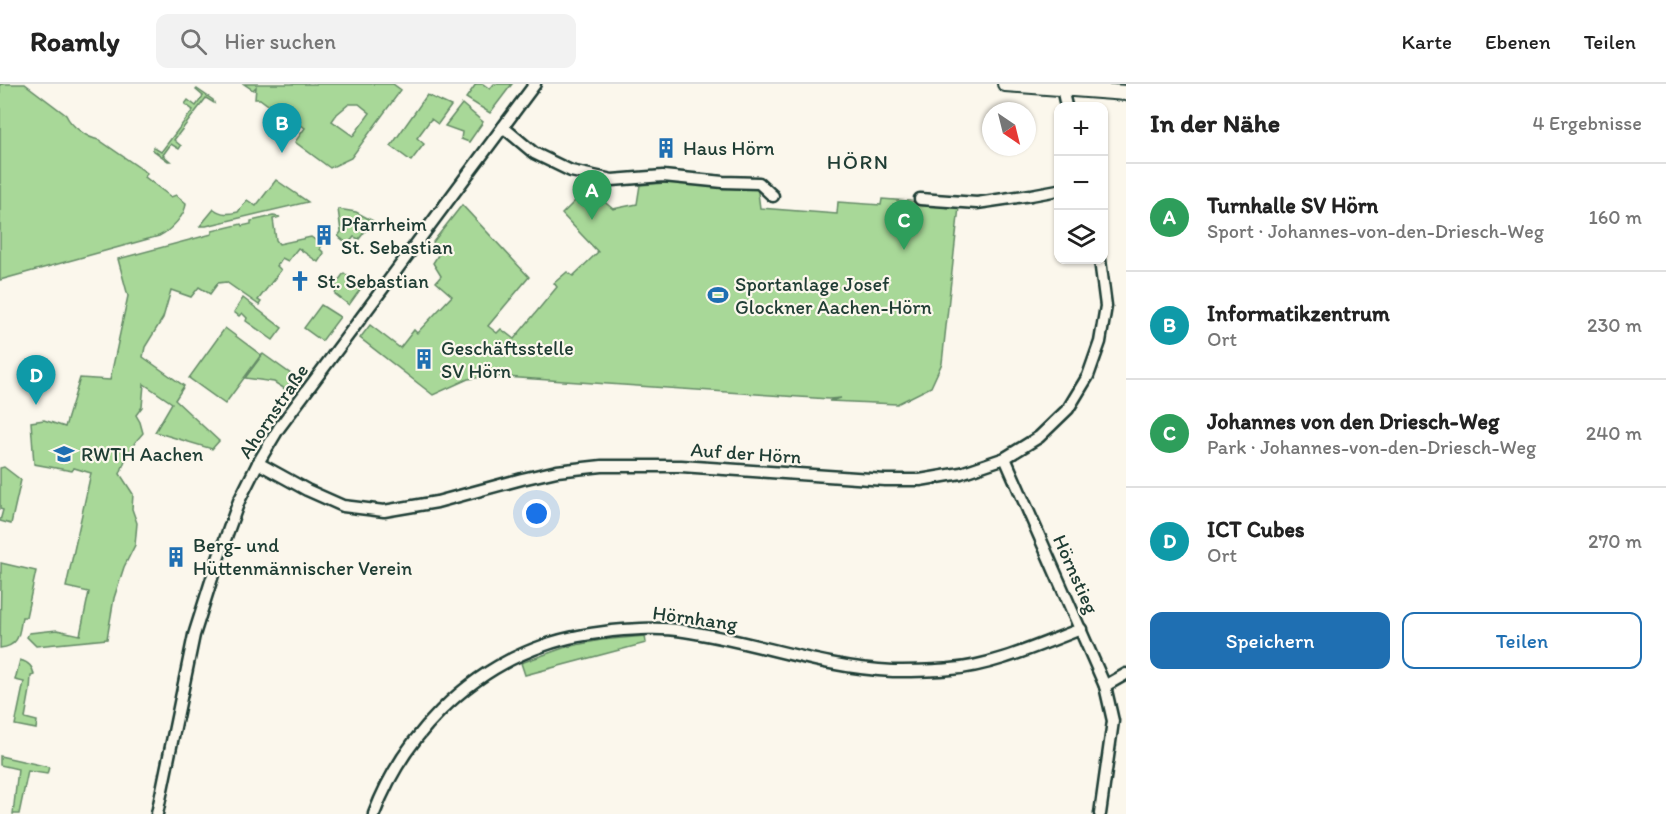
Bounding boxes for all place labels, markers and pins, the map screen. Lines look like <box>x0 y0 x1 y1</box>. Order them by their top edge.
pin: B <box>262 104 302 153</box>
building icon: Haus Hörn <box>654 136 678 160</box>
place label: Haus Hörn <box>683 136 775 160</box>
pin: A <box>572 170 612 220</box>
pin: C <box>884 200 924 250</box>
place label: Pfarrheim St. Sebastian <box>341 212 453 259</box>
building icon: Pfarrheim St. Sebastian <box>312 223 336 247</box>
church icon: St. Sebastian <box>288 269 312 293</box>
place label: St. Sebastian <box>317 269 429 293</box>
place label: Sportanlage Josef Glockner Aachen-Hörn <box>735 272 932 319</box>
sports icon: Sportanlage Josef Glockner Aachen-Hörn <box>706 283 730 307</box>
place label: Geschäftsstelle SV Hörn <box>441 336 574 383</box>
building icon: Geschäftsstelle SV Hörn <box>412 347 436 371</box>
pin: D <box>16 356 56 405</box>
school or university icon: RWTH Aachen <box>52 442 76 466</box>
place label: RWTH Aachen <box>81 442 203 466</box>
place label: Berg- und Hüttenmännischer Verein <box>193 533 412 580</box>
building icon: Berg- und Hüttenmännischer Verein <box>164 545 188 569</box>

